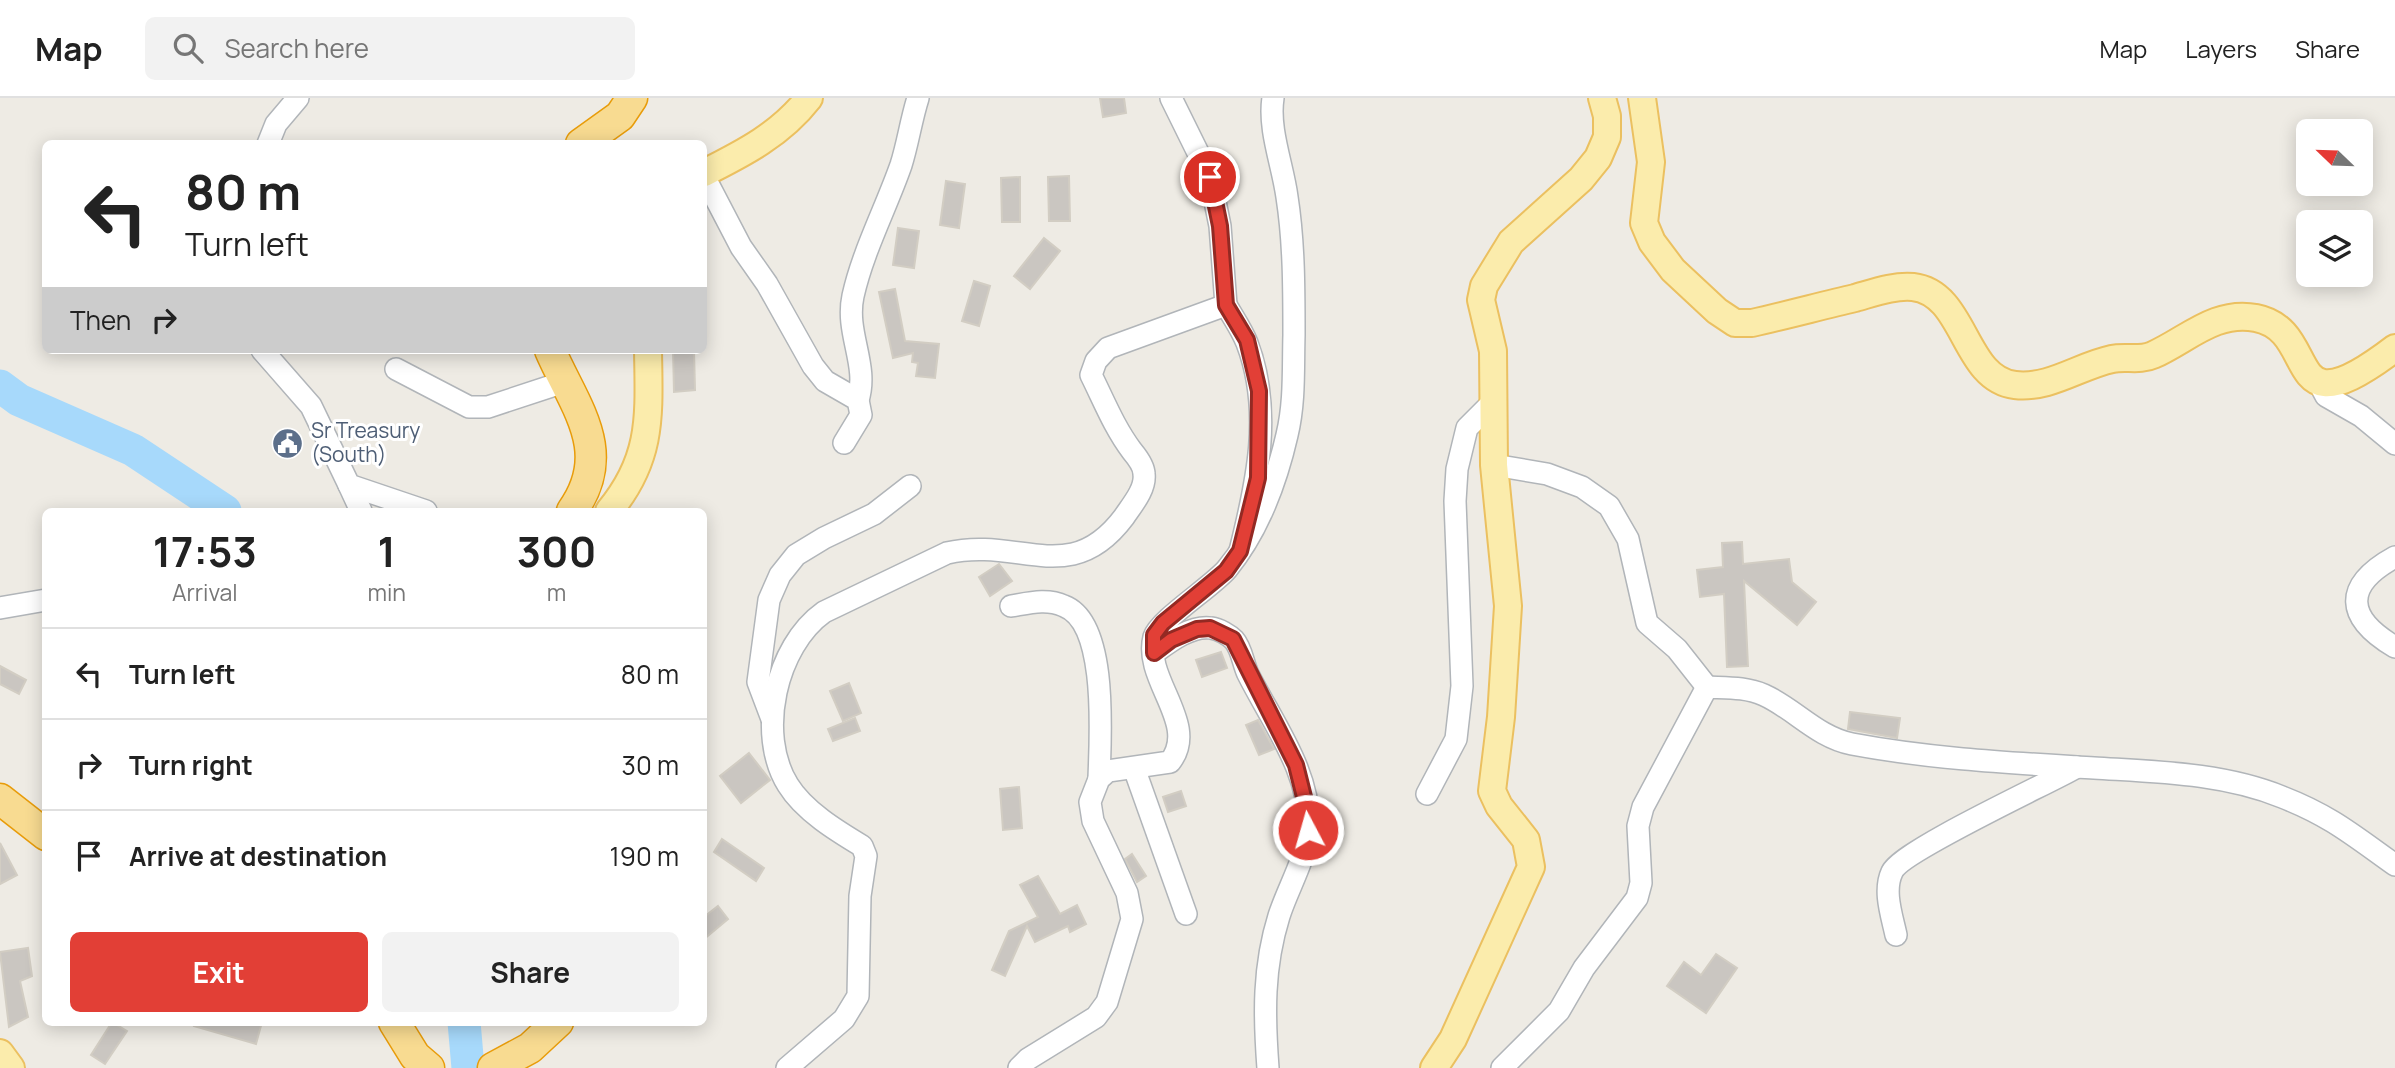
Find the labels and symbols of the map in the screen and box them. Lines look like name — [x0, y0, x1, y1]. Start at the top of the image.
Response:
north arrow — [2296, 119, 2373, 196]
pin — [1180, 147, 1240, 207]
place label: Sr Treasury (South) — [311, 416, 420, 468]
public building icon: Sr Treasury (South) — [271, 426, 305, 460]
position arrow — [1271, 793, 1345, 867]

